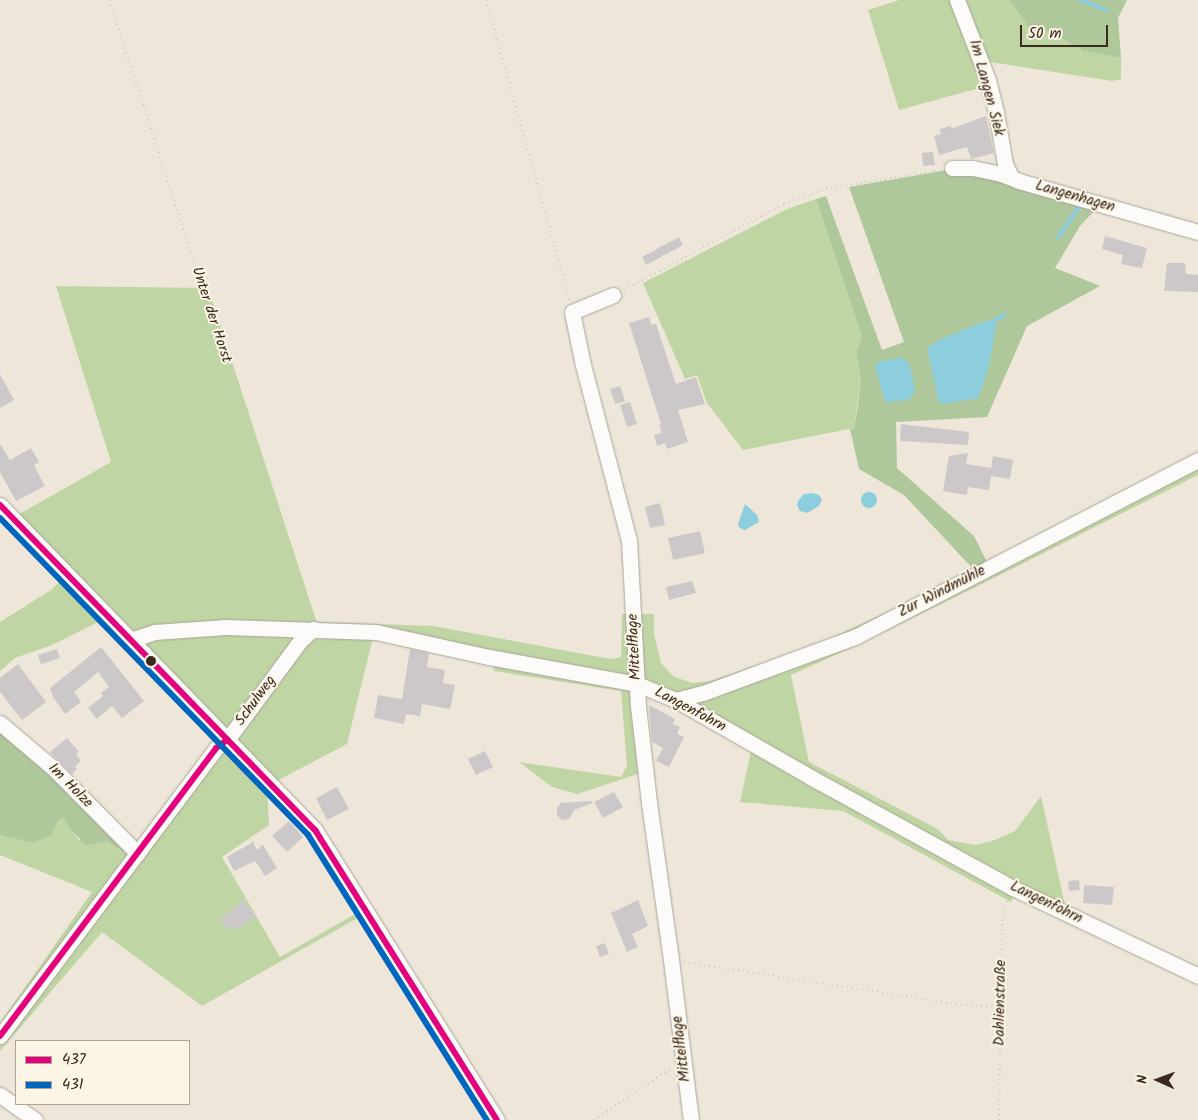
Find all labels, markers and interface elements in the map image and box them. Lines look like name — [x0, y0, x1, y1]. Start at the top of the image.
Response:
scale bar — [1023, 15, 1110, 47]
text: 50 m — [1028, 22, 1062, 46]
street label: Im Langen Siek — [964, 38, 1008, 138]
street label: Langenhagen — [1033, 177, 1117, 217]
street label: Unter der Horst — [187, 265, 235, 365]
street label: Zur Windmühle — [895, 562, 989, 622]
street label: Mittelflage — [624, 613, 646, 681]
unlabelled marker — [146, 656, 156, 666]
street label: Schulweg — [232, 672, 280, 730]
street label: Langenfohrn — [651, 684, 729, 736]
street label: Im Holze — [44, 760, 96, 812]
street label: Langenfohrn — [1007, 878, 1085, 928]
street label: Dahlienstraße — [991, 960, 1011, 1046]
street label: Mittelflage — [669, 1015, 695, 1083]
legend — [15, 1040, 190, 1105]
text: 437 — [62, 1048, 86, 1072]
north arrow — [1133, 1055, 1183, 1105]
text: 431 — [62, 1073, 84, 1097]
text: N — [1132, 1075, 1154, 1084]

